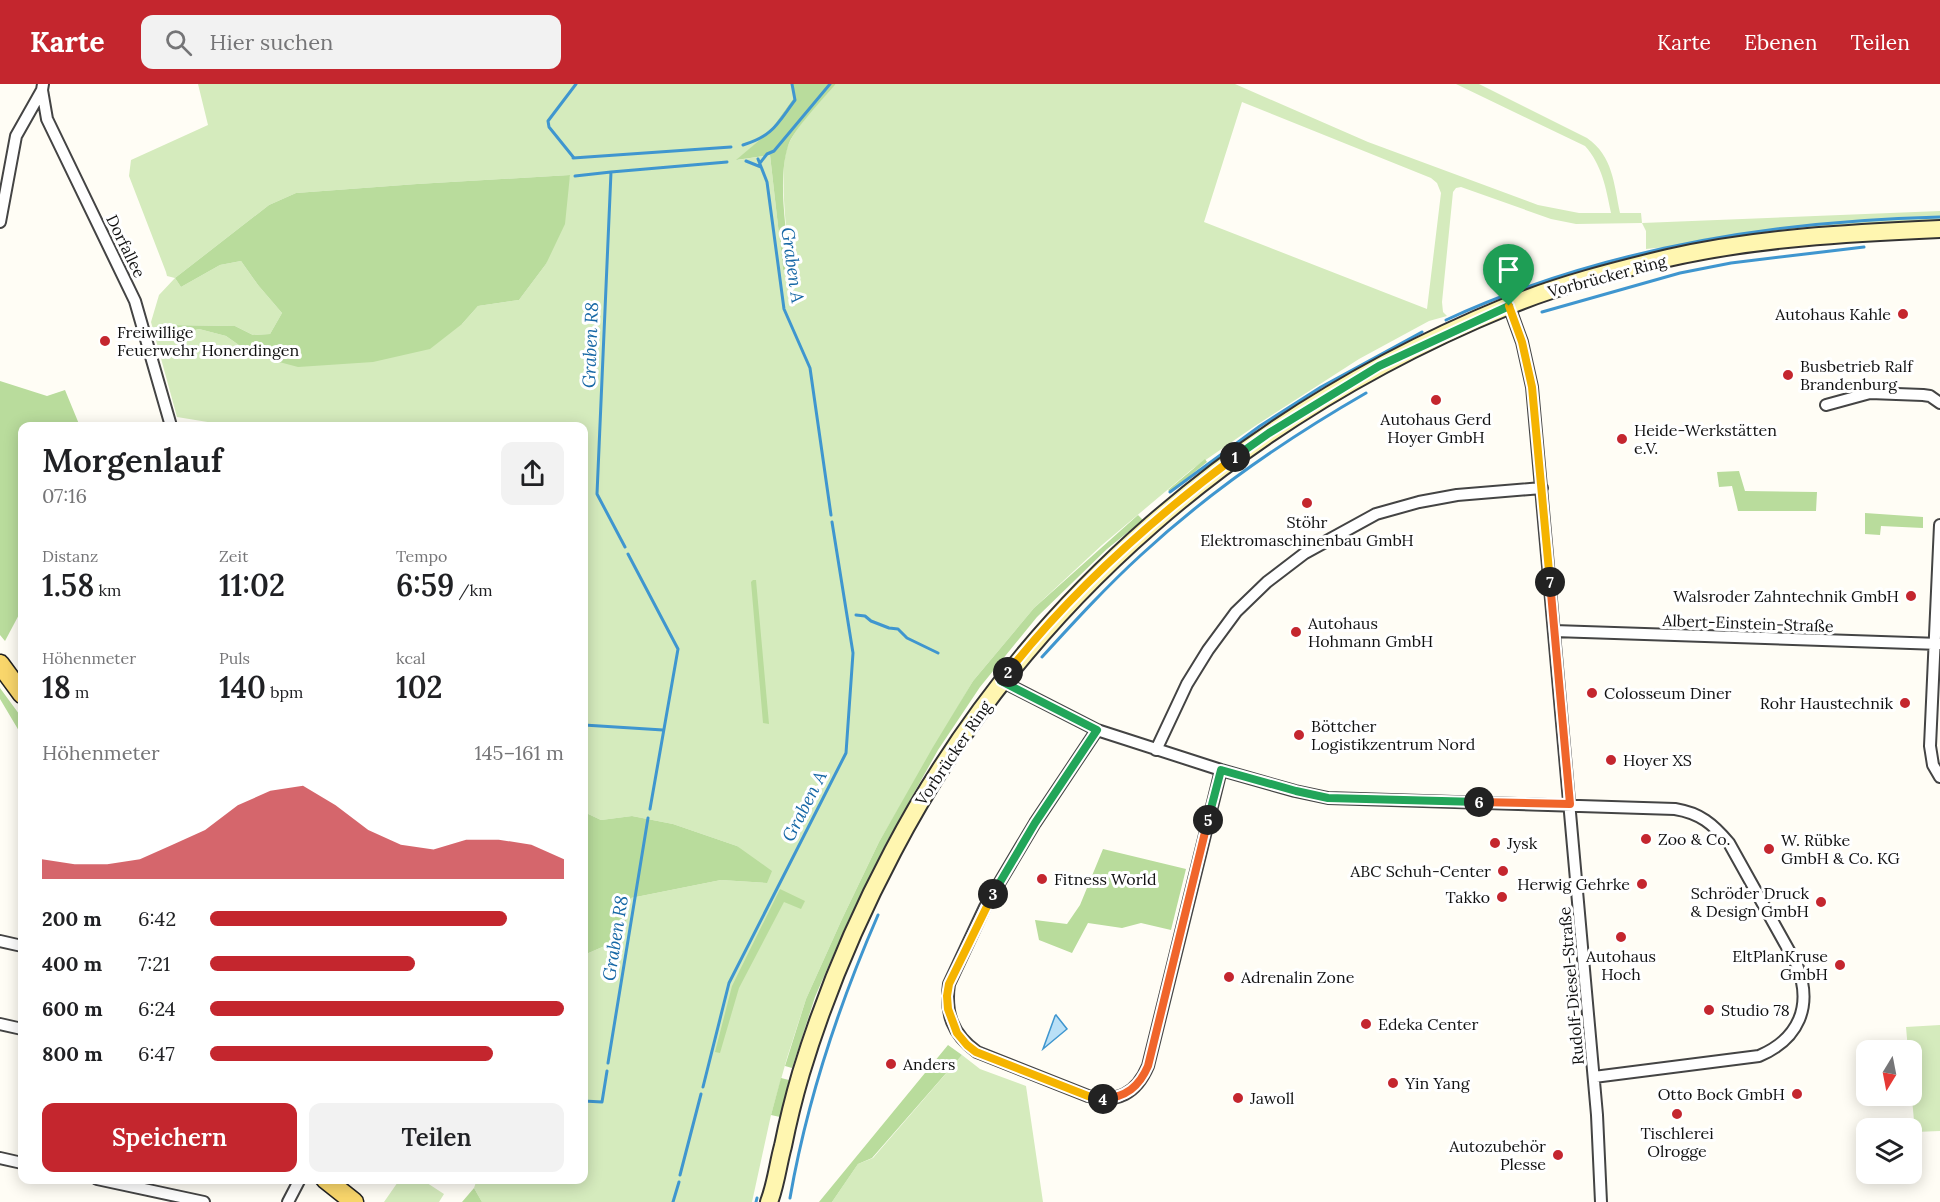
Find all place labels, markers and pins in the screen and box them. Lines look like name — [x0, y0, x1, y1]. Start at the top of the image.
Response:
pin — [1483, 244, 1534, 306]
place label: Autohaus Kahle — [1774, 304, 1891, 324]
marker: Autohaus Kahle — [1896, 307, 1910, 321]
place label: Freiwillige Feuerwehr Honerdingen — [117, 322, 299, 360]
marker: Freiwillige Feuerwehr Honerdingen — [98, 334, 112, 348]
place label: Busbetrieb Ralf Brandenburg — [1800, 356, 1914, 394]
marker: Busbetrieb Ralf Brandenburg — [1781, 368, 1795, 382]
marker: Autohaus Gerd Hoyer GmbH — [1429, 393, 1443, 407]
place label: Autohaus Gerd Hoyer GmbH — [1379, 409, 1492, 447]
place label: Heide-Werkstätten e.V. — [1634, 420, 1777, 458]
marker: Heide-Werkstätten e.V. — [1615, 432, 1629, 446]
pin: 1 — [1220, 442, 1250, 472]
marker: Stöhr Elektromaschinenbau GmbH — [1300, 496, 1314, 510]
place label: Stöhr Elektromaschinenbau GmbH — [1200, 512, 1414, 550]
pin: 7 — [1535, 567, 1565, 597]
place label: Walsroder Zahntechnik GmbH — [1673, 586, 1899, 606]
marker: Walsroder Zahntechnik GmbH — [1904, 589, 1918, 603]
place label: Autohaus Hohmann GmbH — [1307, 613, 1433, 651]
marker: Autohaus Hohmann GmbH — [1289, 625, 1303, 639]
pin: 2 — [993, 657, 1023, 687]
place label: Colosseum Diner — [1604, 683, 1732, 703]
marker: Colosseum Diner — [1585, 686, 1599, 700]
place label: Rohr Haustechnik — [1760, 693, 1893, 713]
marker: Rohr Haustechnik — [1898, 696, 1912, 710]
place label: Böttcher Logistikzentrum Nord — [1311, 716, 1476, 754]
marker: Böttcher Logistikzentrum Nord — [1292, 728, 1306, 742]
place label: Hoyer XS — [1623, 750, 1692, 770]
marker: Hoyer XS — [1604, 753, 1618, 767]
pin: 6 — [1464, 787, 1494, 817]
pin: 5 — [1193, 805, 1223, 835]
place label: Zoo & Co. — [1658, 829, 1731, 849]
place label: W. Rübke GmbH & Co. KG — [1781, 830, 1900, 868]
marker: Zoo & Co. — [1639, 832, 1653, 846]
place label: Jysk — [1506, 833, 1538, 853]
marker: Jysk — [1488, 836, 1502, 850]
marker: W. Rübke GmbH & Co. KG — [1762, 842, 1776, 856]
place label: ABC Schuh-Center — [1349, 861, 1491, 881]
marker: ABC Schuh-Center — [1496, 864, 1510, 878]
place label: Fitness World — [1054, 869, 1157, 889]
marker: Fitness World — [1035, 872, 1049, 886]
place label: Herwig Gehrke — [1517, 874, 1630, 894]
marker: Herwig Gehrke — [1635, 877, 1649, 891]
pin: 3 — [978, 879, 1008, 909]
place label: Schröder Druck & Design GmbH — [1691, 883, 1809, 921]
place label: Takko — [1445, 887, 1490, 907]
marker: Takko — [1495, 890, 1509, 904]
marker: Schröder Druck & Design GmbH — [1814, 895, 1828, 909]
marker: Autohaus Hoch — [1614, 930, 1628, 944]
place label: Autohaus Hoch — [1585, 946, 1656, 984]
place label: EltPlanKruse GmbH — [1732, 946, 1828, 984]
marker: EltPlanKruse GmbH — [1833, 958, 1847, 972]
place label: Adrenalin Zone — [1240, 967, 1355, 987]
marker: Adrenalin Zone — [1222, 970, 1236, 984]
place label: Studio 78 — [1721, 1000, 1790, 1020]
marker: Studio 78 — [1702, 1003, 1716, 1017]
place label: Edeka Center — [1378, 1014, 1479, 1034]
marker: Edeka Center — [1359, 1017, 1373, 1031]
place label: Anders — [902, 1054, 955, 1074]
marker: Anders — [884, 1057, 898, 1071]
place label: Yin Yang — [1404, 1073, 1471, 1093]
marker: Yin Yang — [1386, 1076, 1400, 1090]
pin: 4 — [1088, 1084, 1118, 1114]
place label: Otto Bock GmbH — [1658, 1084, 1785, 1104]
marker: Otto Bock GmbH — [1790, 1087, 1804, 1101]
place label: Jawoll — [1249, 1088, 1294, 1108]
marker: Jawoll — [1231, 1091, 1245, 1105]
marker: Tischlerei Olrogge — [1670, 1107, 1684, 1121]
place label: Tischlerei Olrogge — [1640, 1123, 1714, 1161]
place label: Autozubehör Plesse — [1448, 1136, 1546, 1174]
marker: Autozubehör Plesse — [1551, 1148, 1565, 1162]

